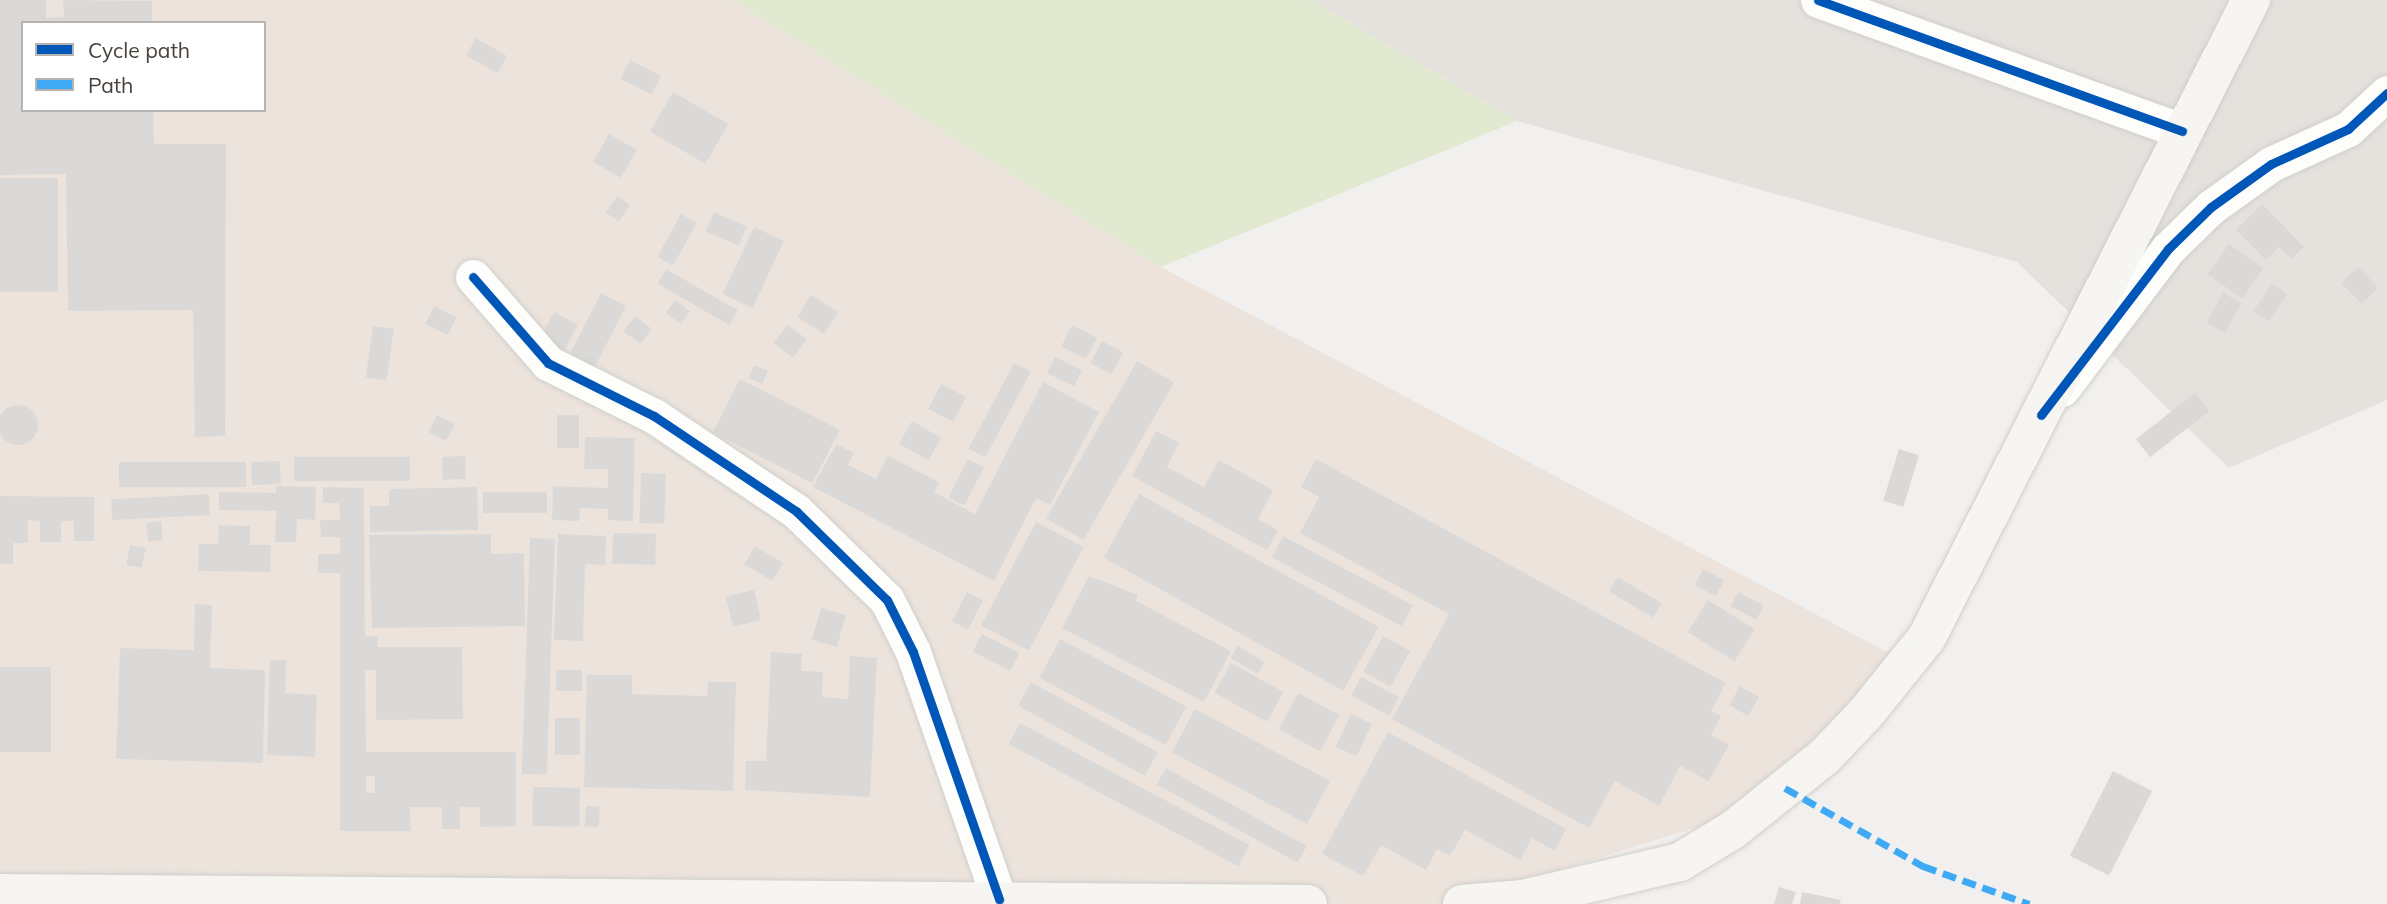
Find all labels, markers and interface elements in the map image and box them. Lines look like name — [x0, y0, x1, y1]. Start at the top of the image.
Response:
legend — [21, 21, 266, 112]
text: Cycle path — [88, 37, 190, 63]
text: Path — [88, 72, 133, 98]

